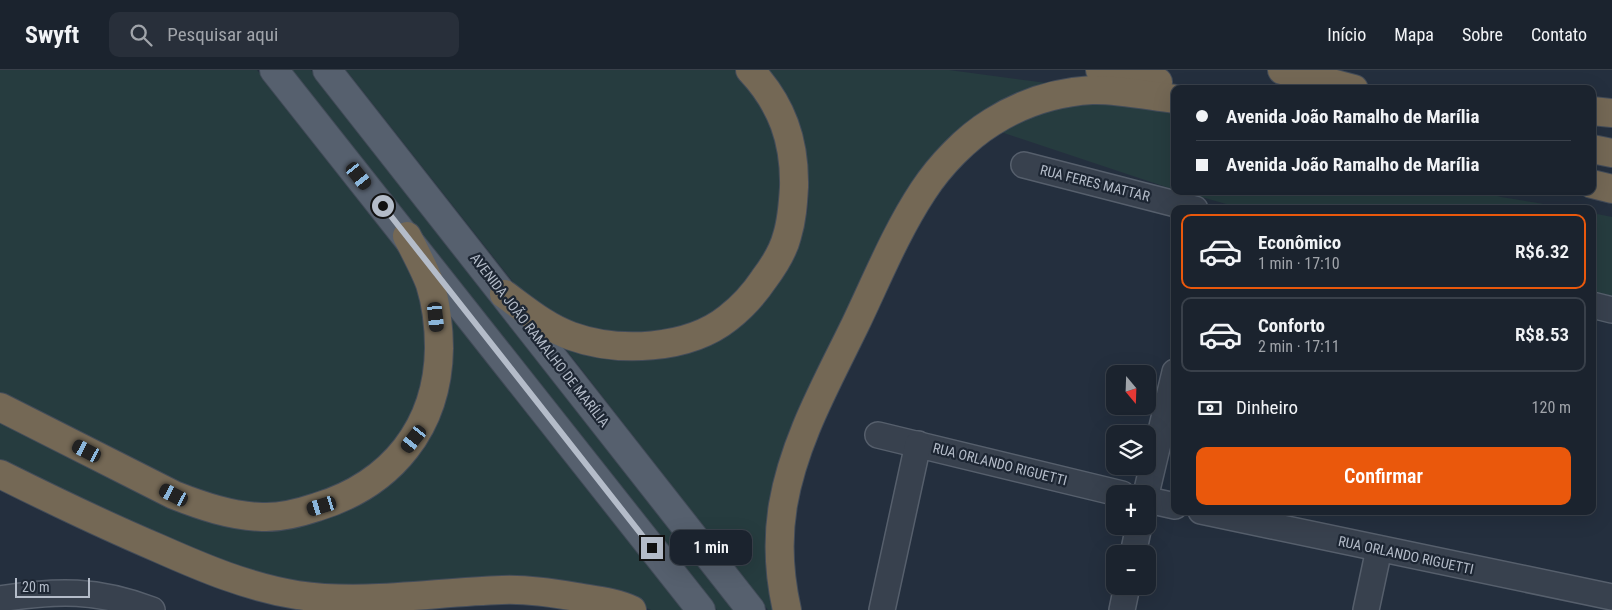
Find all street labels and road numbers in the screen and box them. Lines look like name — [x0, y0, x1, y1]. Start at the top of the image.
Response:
street label: RUA FERES MATTAR — [1038, 162, 1152, 205]
street label: AVENIDA JOÃO RAMALHO DE MARÍLIA — [467, 249, 614, 430]
street label: RUA ORLANDO RIGUETTI — [931, 440, 1069, 488]
street label: RUA ORLANDO RIGUETTI — [1337, 533, 1475, 577]

